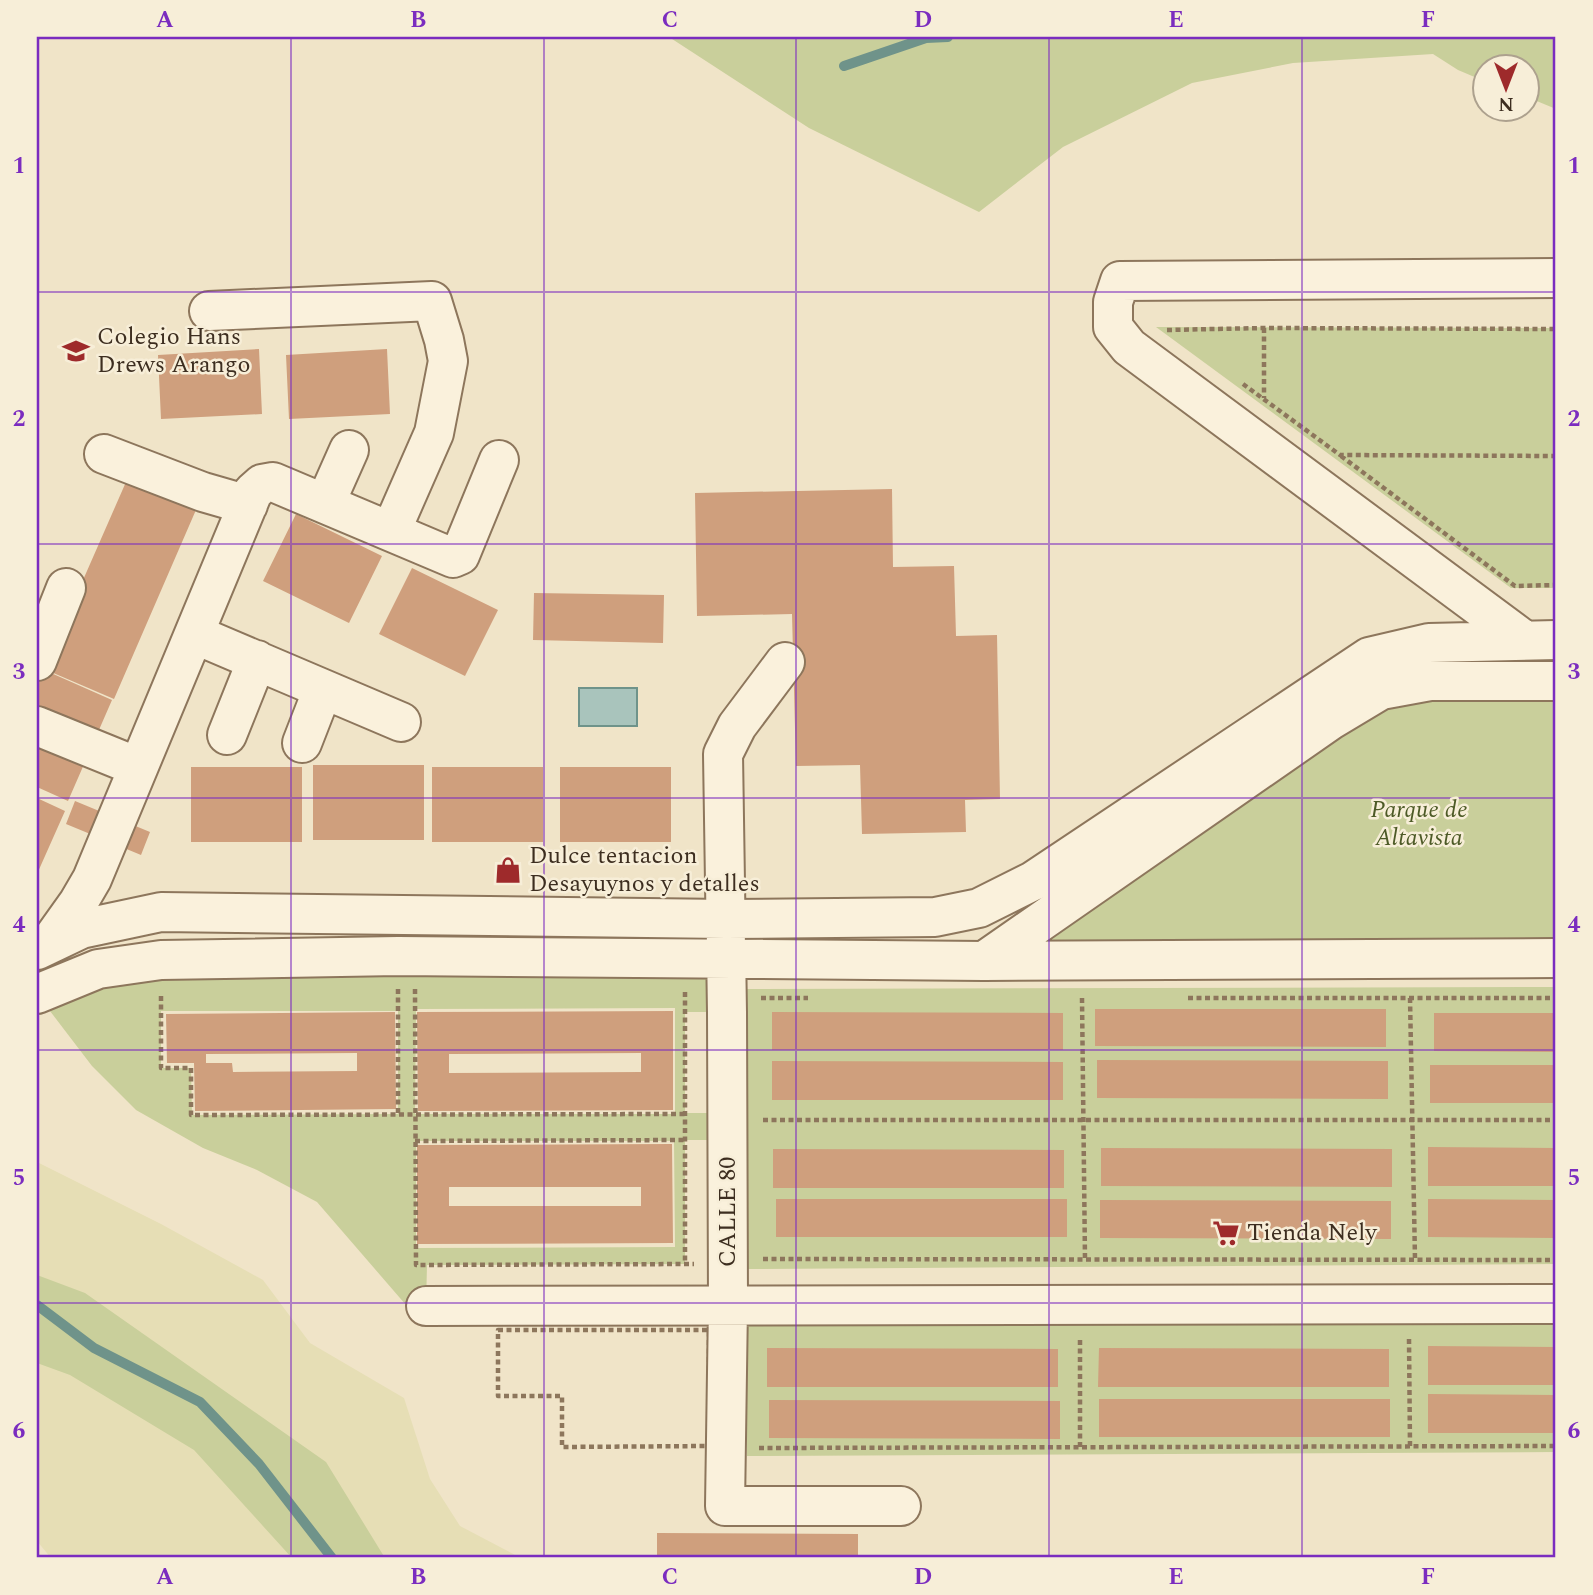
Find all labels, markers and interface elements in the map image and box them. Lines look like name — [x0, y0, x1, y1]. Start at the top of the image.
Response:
text: A — [156, 3, 174, 38]
text: B — [410, 3, 426, 38]
text: C — [662, 3, 678, 38]
text: D — [914, 3, 932, 38]
text: E — [1168, 3, 1184, 38]
text: F — [1421, 3, 1435, 38]
north arrow — [1470, 52, 1540, 122]
text: N — [1498, 89, 1514, 118]
text: 1 — [13, 149, 25, 184]
text: 1 — [1568, 149, 1580, 184]
place label: Colegio Hans Drews Arango — [97, 319, 250, 383]
school or university icon: Colegio Hans Drews Arango — [61, 336, 91, 366]
text: 2 — [13, 402, 26, 437]
text: 2 — [1568, 402, 1581, 437]
text: 3 — [13, 655, 26, 690]
text: 3 — [1568, 655, 1581, 690]
park label: Parque de Altavista — [1370, 792, 1468, 856]
place label: Dulce tentacion Desayuynos y detalles — [529, 838, 760, 902]
shop icon: Dulce tentacion Desayuynos y detalles — [493, 855, 523, 885]
text: 4 — [13, 908, 26, 943]
text: 4 — [1568, 908, 1581, 943]
street label: CALLE 80 — [710, 1157, 746, 1267]
text: 5 — [13, 1161, 25, 1196]
text: 5 — [1568, 1161, 1580, 1196]
place label: Tienda Nely — [1247, 1215, 1378, 1251]
supermarket icon: Tienda Nely — [1211, 1218, 1241, 1248]
text: 6 — [13, 1414, 26, 1449]
text: 6 — [1568, 1414, 1581, 1449]
text: A — [156, 1560, 174, 1595]
text: B — [410, 1560, 426, 1595]
text: C — [662, 1560, 678, 1595]
text: D — [914, 1560, 932, 1595]
text: E — [1168, 1560, 1184, 1595]
text: F — [1421, 1560, 1435, 1595]

